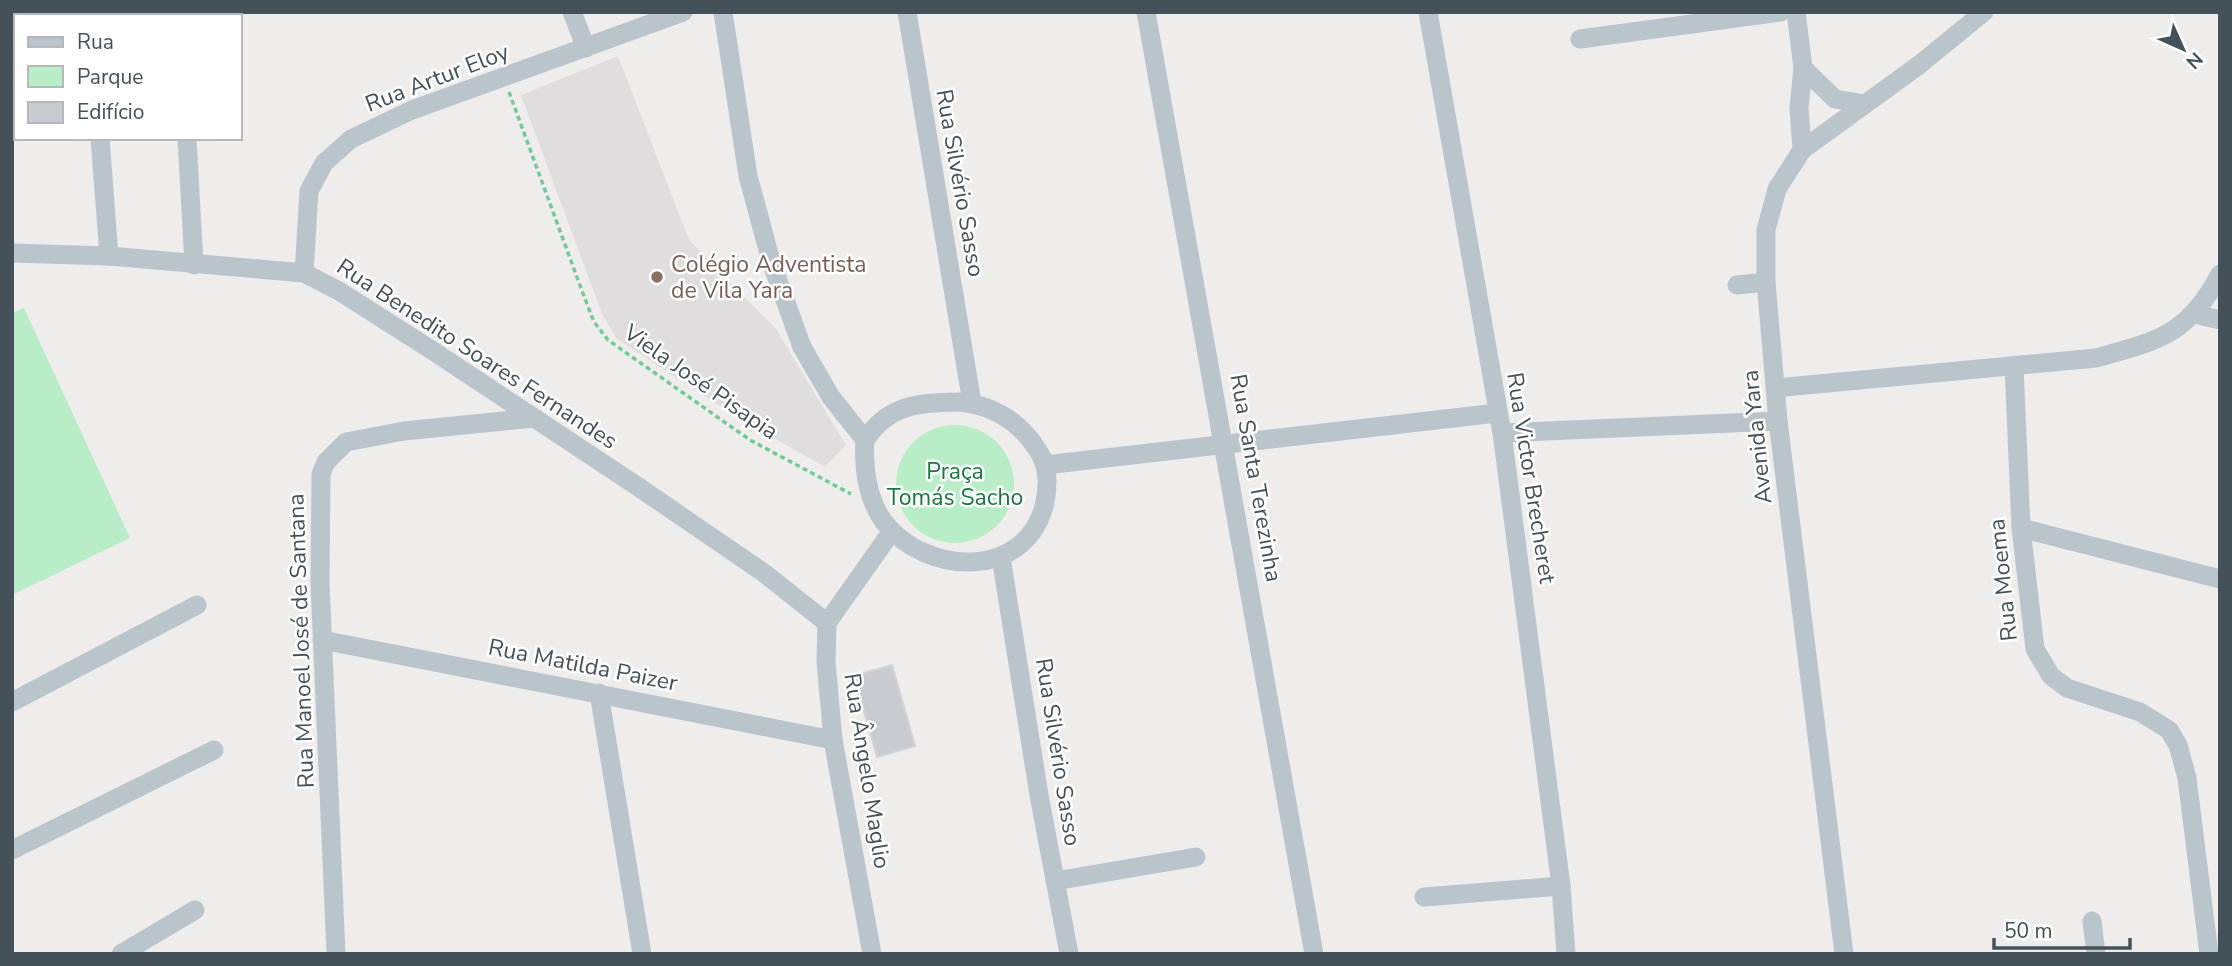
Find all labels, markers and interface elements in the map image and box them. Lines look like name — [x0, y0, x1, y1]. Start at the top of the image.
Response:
legend — [14, 14, 242, 140]
north arrow — [2148, 14, 2218, 84]
text: Rua — [77, 28, 114, 56]
street label: Rua Artur Eloy — [361, 36, 514, 120]
text: N — [2180, 46, 2209, 75]
text: Parque — [77, 63, 144, 91]
street label: Rua Silvério Sasso — [928, 87, 992, 279]
text: Edifício — [77, 98, 144, 126]
place label: Colégio Adventista de Vila Yara — [671, 249, 867, 306]
street label: Rua Benedito Soares Fernandes — [331, 251, 623, 457]
marker: Colégio Adventista de Vila Yara — [649, 269, 665, 285]
street label: Viela José Pisapia — [617, 317, 784, 447]
street label: Avenida Yara — [1735, 369, 1779, 505]
street label: Rua Victor Brecheret — [1499, 370, 1563, 587]
street label: Rua Santa Terezinha — [1222, 371, 1290, 585]
park label: Praça Tomás Sacho — [887, 456, 1023, 513]
street label: Rua Manoel José de Santana — [280, 493, 322, 789]
street label: Rua Moema — [1981, 517, 2025, 643]
street label: Rua Matilda Paizer — [486, 631, 681, 699]
street label: Rua Silvério Sasso — [1028, 656, 1088, 848]
street label: Rua Ângelo Maglio — [836, 671, 898, 871]
scale bar — [1994, 906, 2130, 950]
text: 50 m — [2004, 917, 2053, 945]

